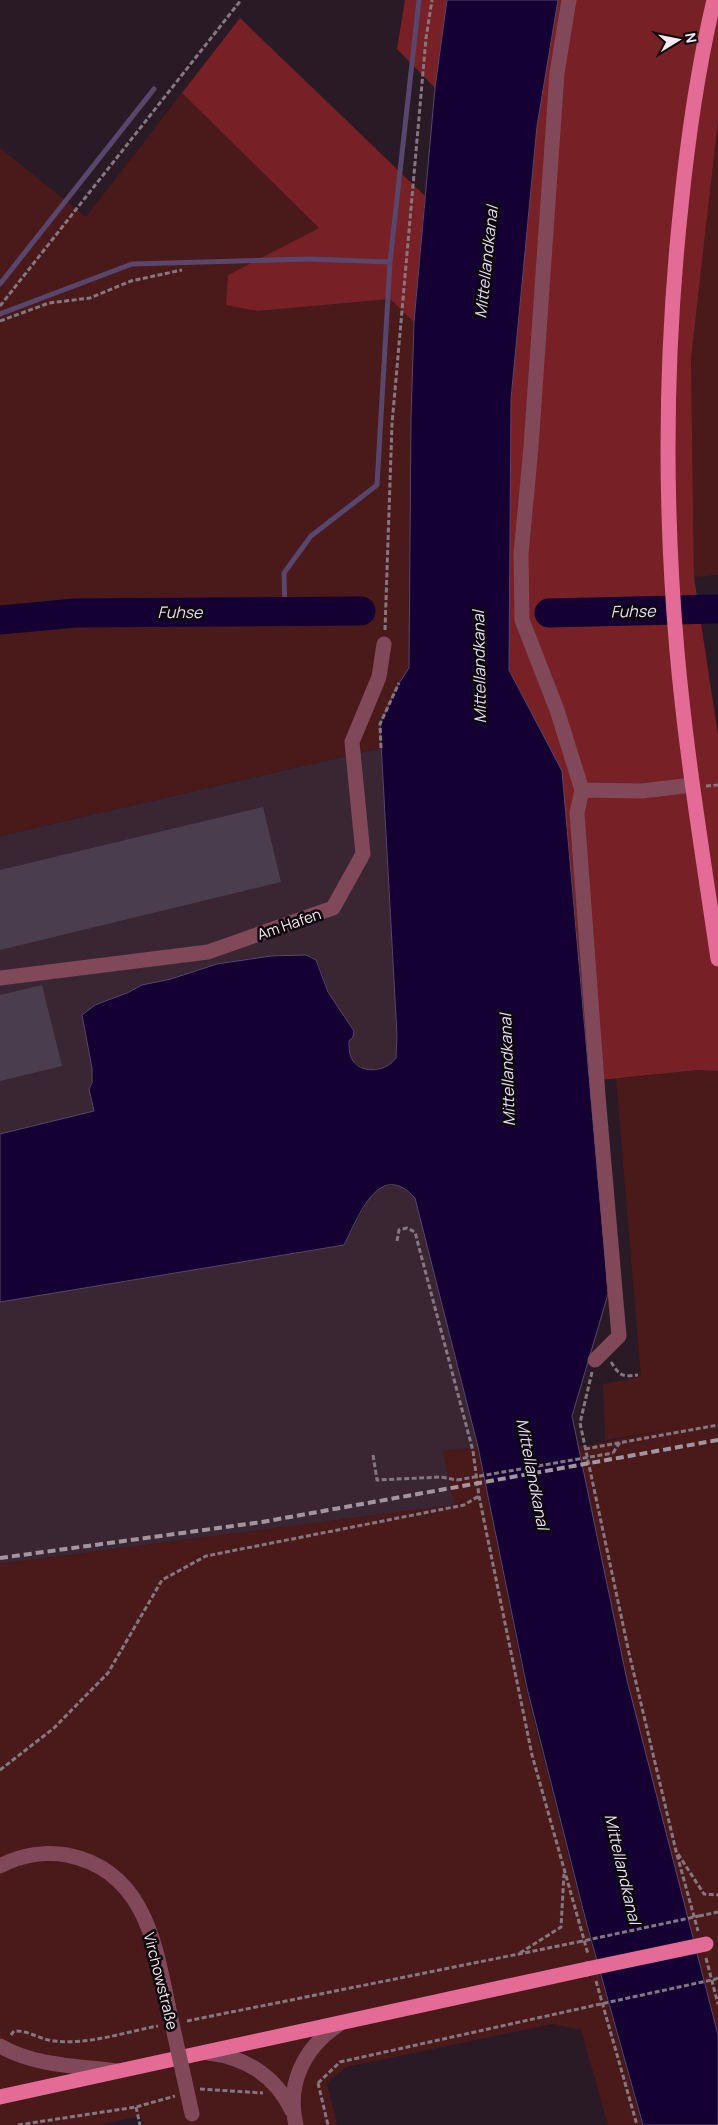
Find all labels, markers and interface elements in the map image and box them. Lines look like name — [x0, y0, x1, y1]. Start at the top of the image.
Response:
north arrow — [653, 15, 703, 65]
text: N — [681, 31, 702, 44]
water label: Mittellandkanal — [469, 203, 503, 319]
water label: Fuhse — [610, 600, 657, 622]
water label: Fuhse — [158, 601, 204, 623]
water label: Mittellandkanal — [467, 608, 491, 724]
street label: Am Hafen — [254, 903, 324, 945]
water label: Mittellandkanal — [494, 1011, 520, 1127]
water label: Mittellandkanal — [511, 1417, 555, 1534]
water label: Mittellandkanal — [600, 1812, 647, 1929]
street label: Virchowstraße — [139, 1930, 183, 2032]

